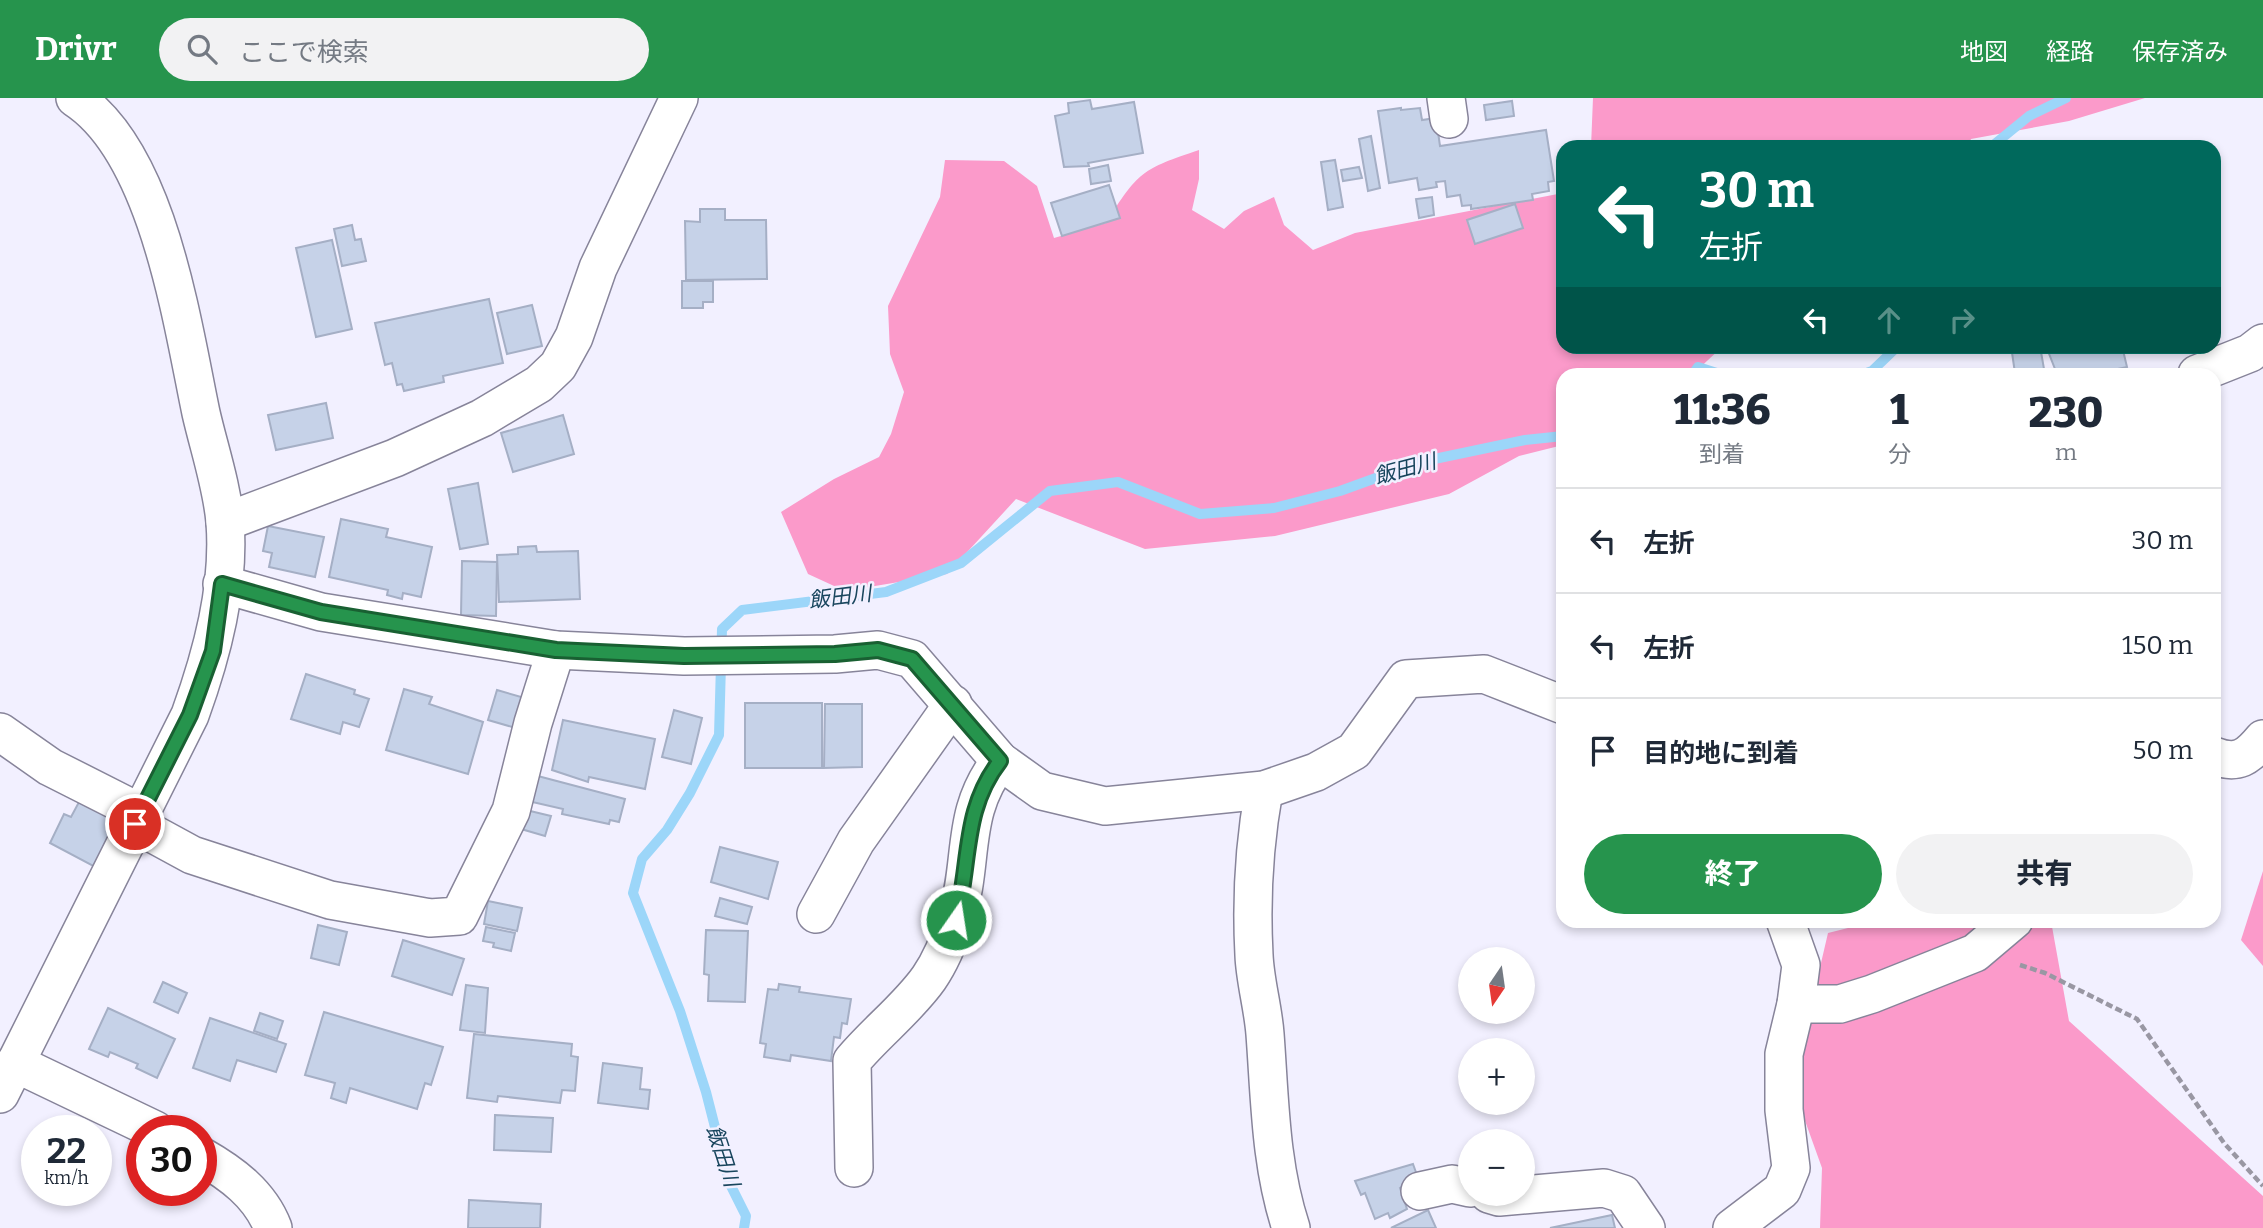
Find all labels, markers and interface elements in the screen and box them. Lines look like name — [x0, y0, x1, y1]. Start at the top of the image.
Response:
search box — [159, 18, 649, 81]
text: Drivr — [35, 29, 117, 69]
icon: search — [183, 30, 221, 68]
text: ここで検索 — [239, 37, 369, 68]
text: 地図 — [1960, 38, 2008, 66]
text: 経路 — [2046, 38, 2094, 66]
text: 保存済み — [2132, 38, 2228, 66]
text: 30 m — [1699, 161, 1814, 220]
icon: left — [1584, 168, 1675, 259]
text: 左折 — [1699, 228, 1763, 266]
icon: left — [1797, 301, 1835, 339]
icon: ahead — [1870, 301, 1908, 339]
icon: right — [1943, 301, 1981, 339]
text: 11:36 — [1674, 385, 1770, 435]
text: 1 — [1890, 385, 1909, 435]
text: 230 — [2029, 388, 2103, 438]
text: m — [2055, 438, 2077, 466]
text: 到着 — [1699, 440, 1745, 468]
text: 分 — [1888, 440, 1911, 468]
water label: 飯田川 — [1371, 448, 1441, 490]
icon: left — [1584, 522, 1622, 560]
text: 30 m — [2132, 525, 2193, 556]
text: 左折 — [1643, 528, 1695, 559]
water label: 飯田川 — [807, 580, 875, 614]
icon: left — [1584, 627, 1622, 665]
text: 150 m — [2122, 630, 2193, 661]
text: 左折 — [1643, 633, 1695, 664]
icon: arrive — [1584, 732, 1622, 770]
text: 50 m — [2132, 735, 2193, 766]
text: 目的地に到着 — [1643, 738, 1799, 769]
pin — [105, 794, 165, 854]
icon: arrive — [116, 805, 154, 843]
button: 終了 — [1584, 834, 1882, 914]
button: 共有 — [1896, 834, 2193, 914]
position arrow — [919, 883, 993, 957]
north arrow — [1458, 947, 1535, 1024]
map controls — [1458, 947, 1535, 1206]
button: + — [1458, 1038, 1535, 1115]
speed limit sign: 30 — [126, 1115, 217, 1206]
water label: 飯田川 — [701, 1122, 746, 1192]
button: − — [1458, 1129, 1535, 1206]
text: 22 — [47, 1130, 86, 1172]
text: km/h — [44, 1167, 89, 1189]

